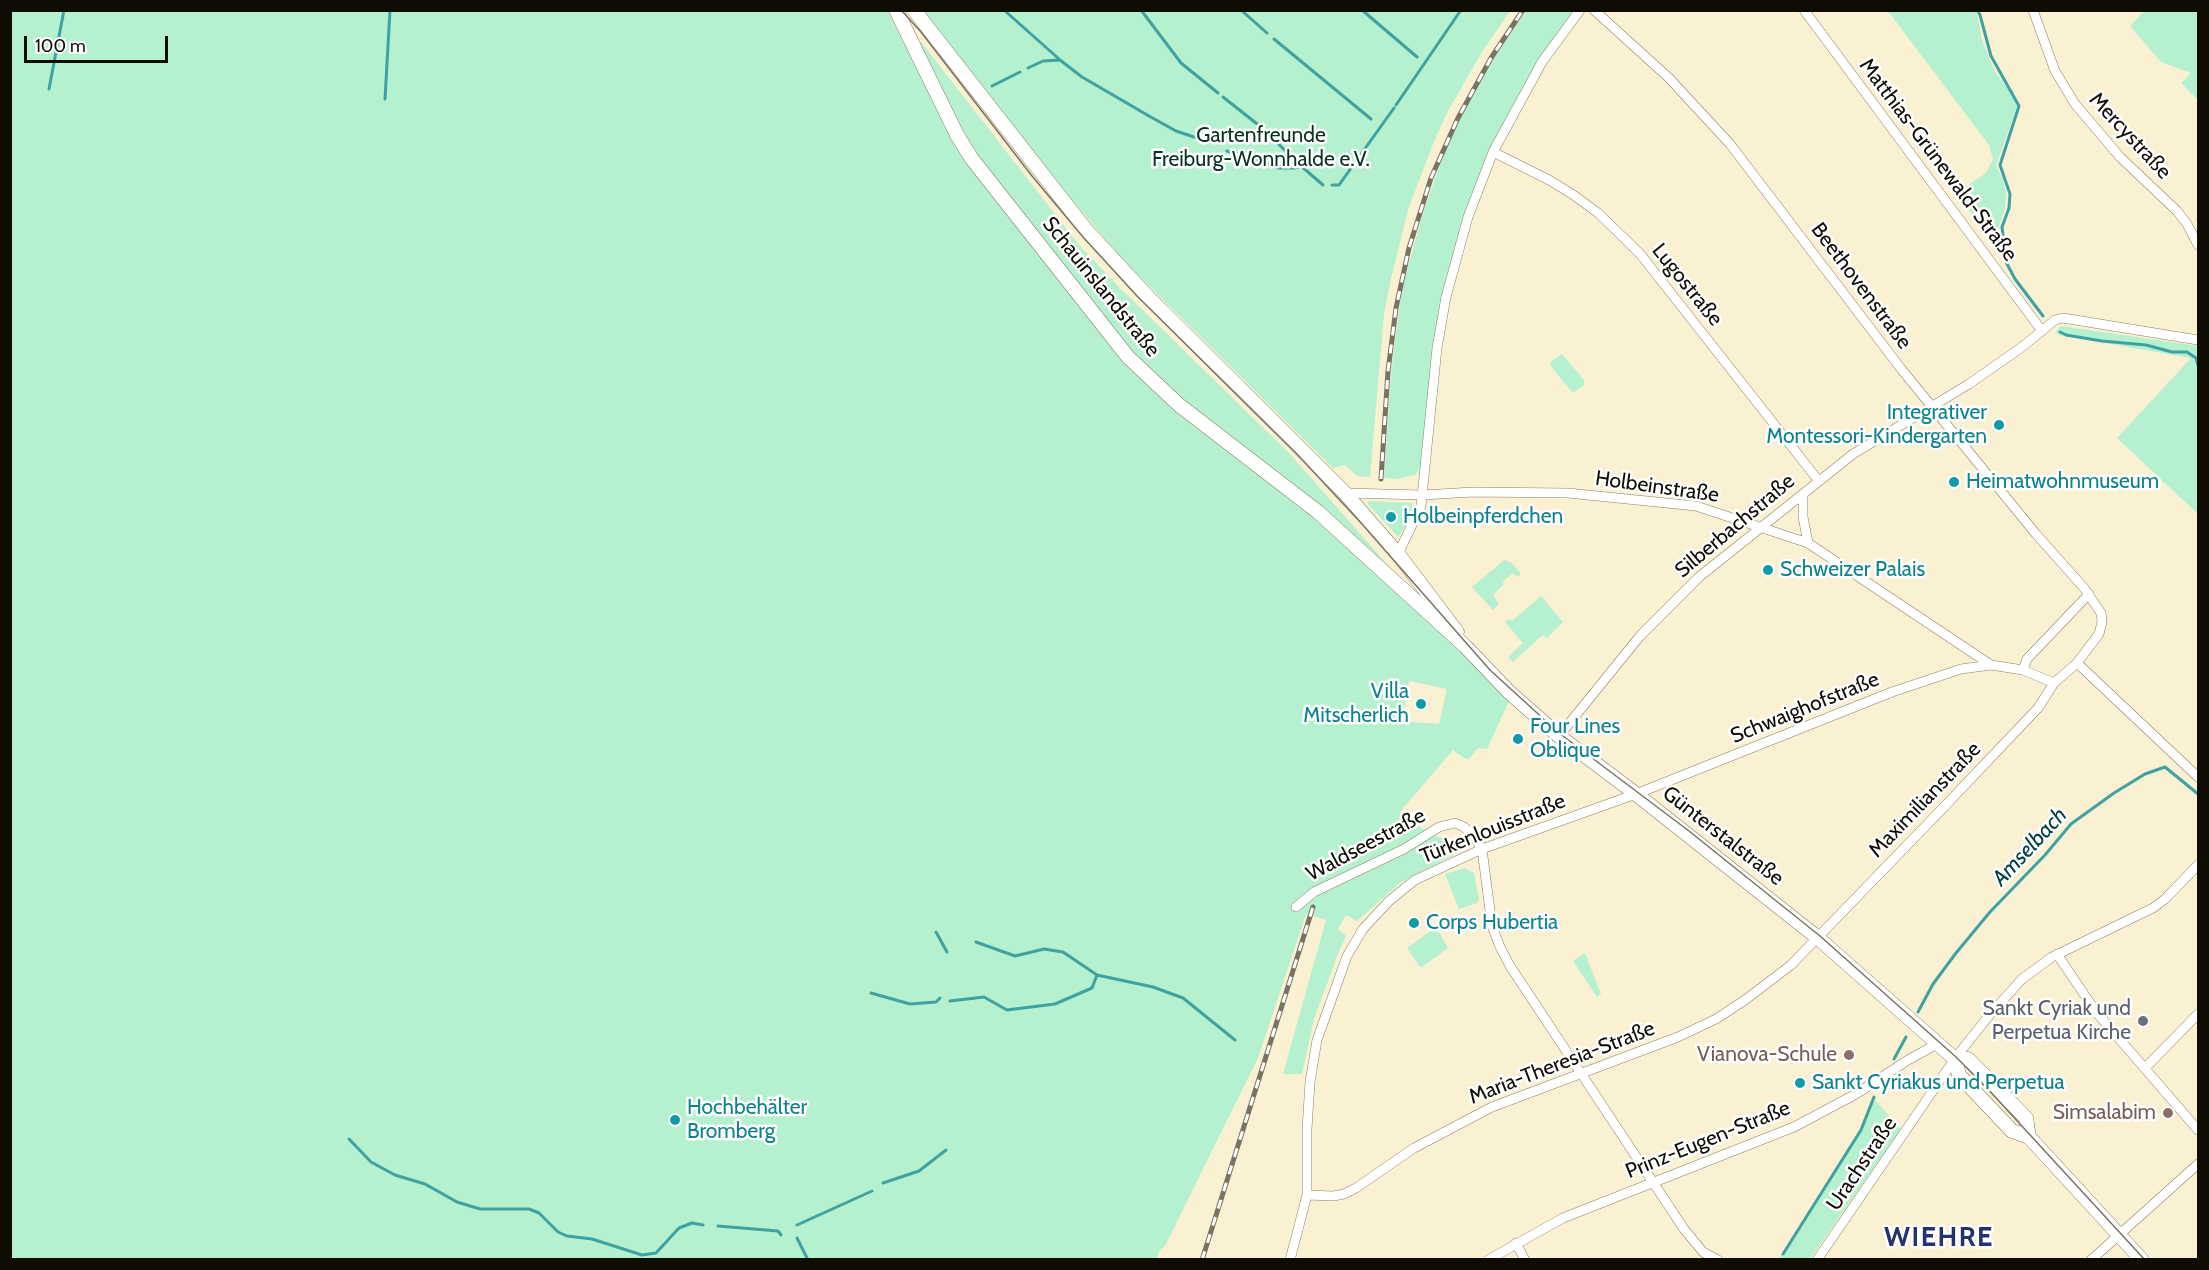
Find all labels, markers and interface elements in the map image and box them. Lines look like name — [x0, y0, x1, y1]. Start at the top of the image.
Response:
scale bar — [27, 24, 171, 62]
text: 100 m — [35, 35, 86, 57]
street label: Matthias-Grünewald-Straße — [1854, 54, 2022, 266]
street label: Mercystraße — [2084, 88, 2176, 184]
park label: Gartenfreunde Freiburg-Wonnhalde e.V. — [1152, 123, 1370, 173]
street label: Schauinslandstraße — [1037, 212, 1165, 362]
street label: Beethovenstraße — [1805, 218, 1917, 354]
street label: Lugostraße — [1646, 239, 1728, 331]
place label: Integrativer Montessori-Kindergarten — [1766, 400, 1987, 450]
marker: Integrativer Montessori-Kindergarten — [1992, 418, 2006, 432]
street label: Holbeinstraße — [1593, 466, 1721, 508]
street label: Silberbachstraße — [1670, 469, 1800, 583]
place label: Heimatwohnmuseum — [1966, 469, 2159, 495]
marker: Heimatwohnmuseum — [1947, 475, 1961, 489]
place label: Holbeinpferdchen — [1403, 504, 1563, 530]
marker: Holbeinpferdchen — [1384, 510, 1398, 524]
place label: Schweizer Palais — [1780, 557, 1925, 583]
marker: Schweizer Palais — [1761, 563, 1775, 577]
street label: Schwaighofstraße — [1727, 667, 1883, 749]
place label: Villa Mitscherlich — [1303, 679, 1409, 729]
marker: Villa Mitscherlich — [1414, 697, 1428, 711]
place label: Four Lines Oblique — [1530, 714, 1620, 764]
marker: Four Lines Oblique — [1511, 732, 1525, 746]
street label: Maximilianstraße — [1864, 737, 1986, 863]
street label: Günterstalstraße — [1657, 781, 1789, 891]
street label: Türkenlouisstraße — [1417, 788, 1569, 870]
water label: Amselbach — [1987, 802, 2073, 892]
street label: Waldseestraße — [1302, 803, 1430, 887]
place label: Corps Hubertia — [1426, 910, 1558, 936]
marker: Corps Hubertia — [1407, 916, 1421, 930]
place label: Sankt Cyriak und Perpetua Kirche — [1983, 996, 2131, 1046]
marker: Sankt Cyriak und Perpetua Kirche — [2136, 1014, 2150, 1028]
street label: Maria-Theresia-Straße — [1466, 1016, 1658, 1110]
place label: Vianova-Schule — [1697, 1042, 1837, 1068]
marker: Vianova-Schule — [1842, 1048, 1856, 1062]
place label: Sankt Cyriakus und Perpetua — [1812, 1070, 2065, 1096]
marker: Sankt Cyriakus und Perpetua — [1793, 1076, 1807, 1090]
place label: Hochbehälter Bromberg — [687, 1095, 807, 1145]
street label: Prinz-Eugen-Straße — [1622, 1095, 1794, 1185]
place label: Simsalabim — [2053, 1100, 2156, 1126]
marker: Simsalabim — [2161, 1106, 2175, 1120]
street label: Urachstraße — [1822, 1112, 1902, 1216]
marker: Hochbehälter Bromberg — [668, 1113, 682, 1127]
district label: WIEHRE — [1884, 1222, 1994, 1254]

